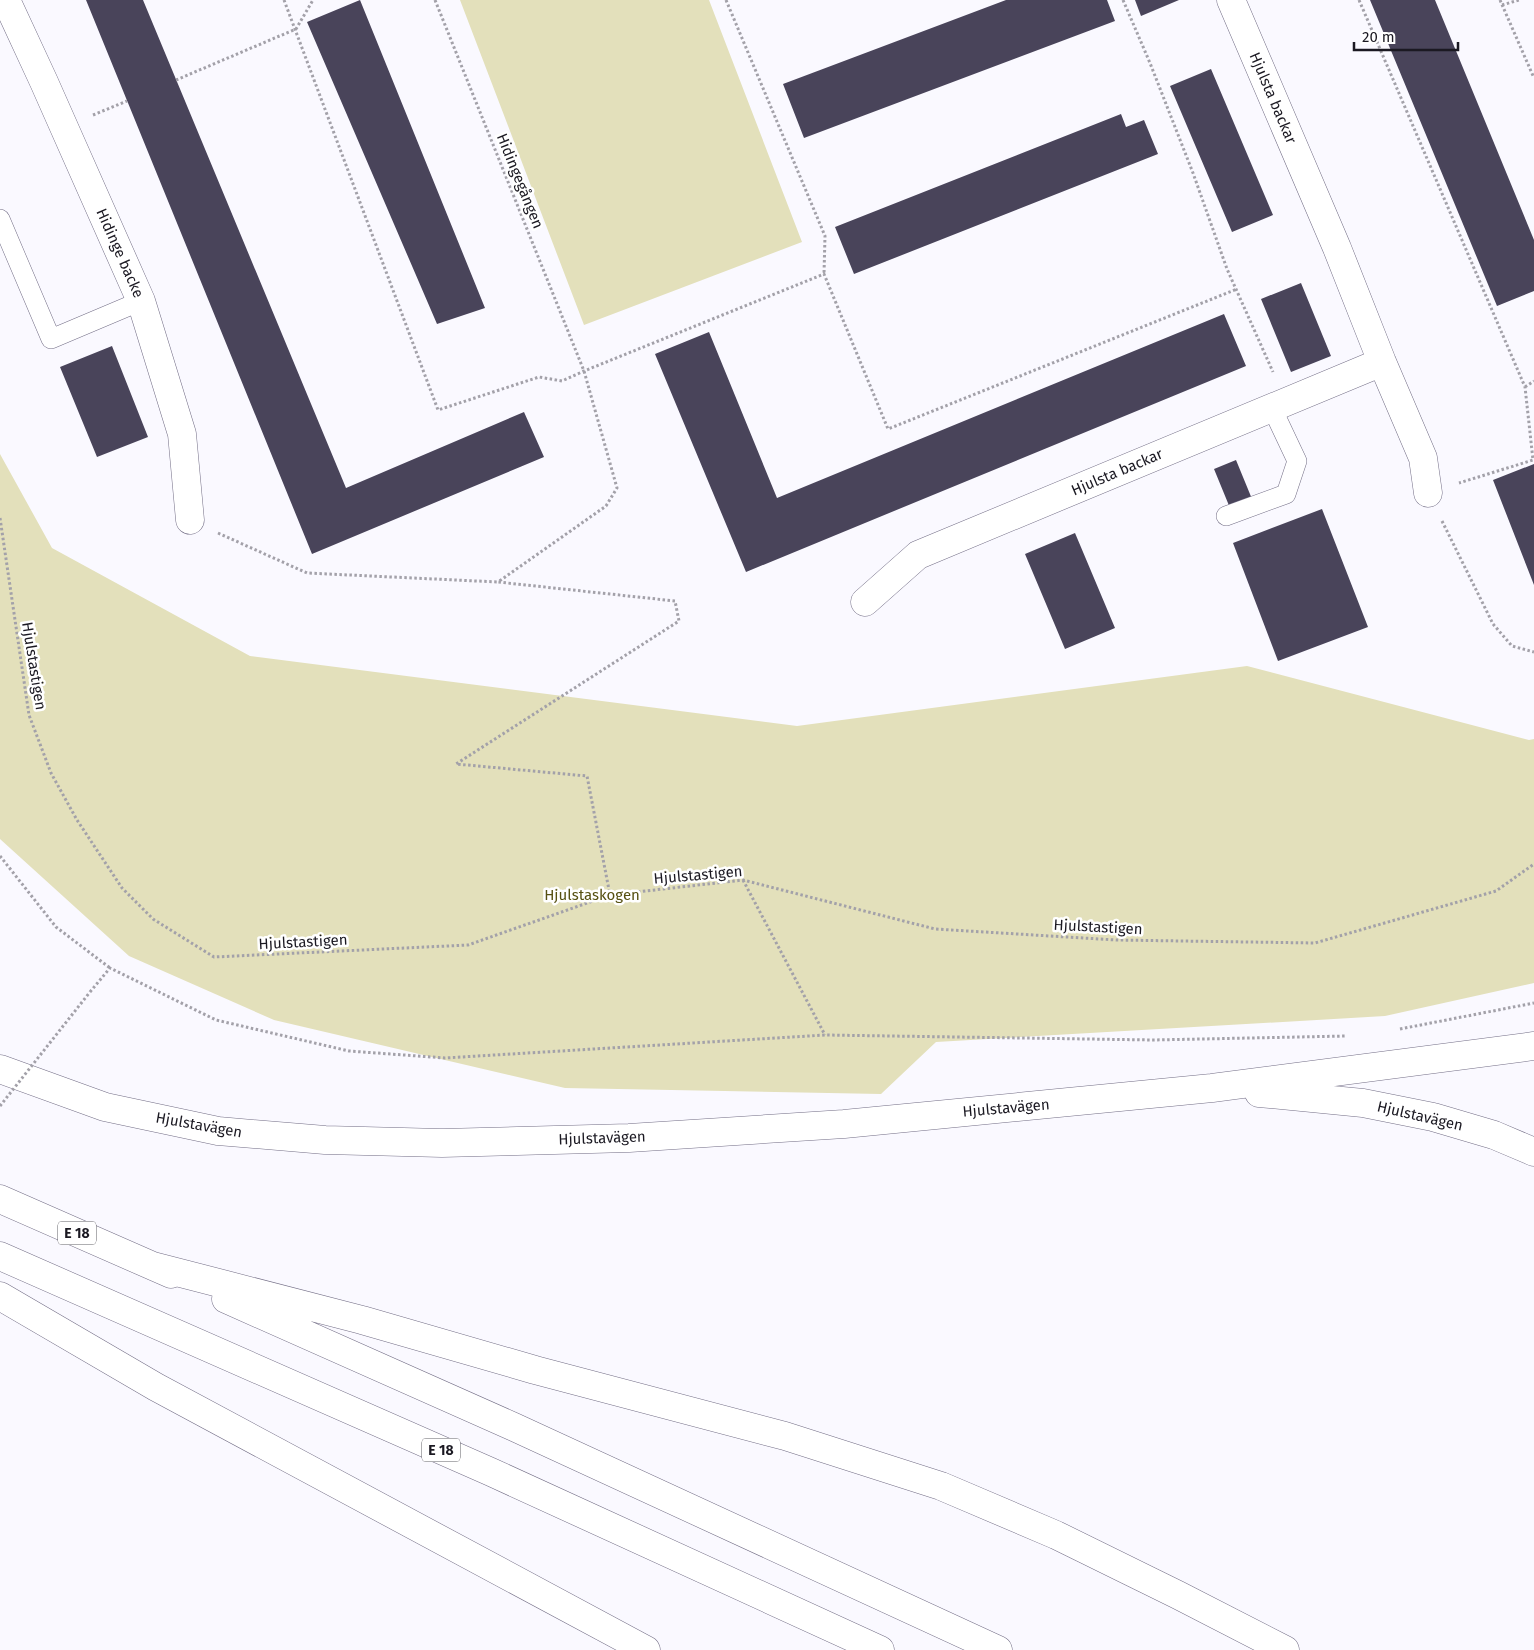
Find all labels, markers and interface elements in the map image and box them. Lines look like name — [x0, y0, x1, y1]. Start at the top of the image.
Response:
scale bar — [1354, 20, 1458, 52]
text: 20 m — [1362, 28, 1395, 46]
street label: Hjulsta backar — [1246, 50, 1300, 147]
street label: Hidingegången — [493, 131, 547, 231]
street label: Hidinge backe — [92, 206, 148, 300]
street label: Hjulsta backar — [1069, 445, 1166, 499]
street label: Hjulstastigen — [18, 621, 50, 711]
street label: Hjulstastigen — [653, 862, 743, 888]
park label: Hjulstaskogen — [544, 886, 640, 904]
street label: Hjulstastigen — [1053, 916, 1143, 938]
street label: Hjulstastigen — [258, 931, 348, 953]
street label: Hjulstavägen — [962, 1095, 1050, 1121]
street label: Hjulstavägen — [1375, 1097, 1465, 1135]
street label: Hjulstavägen — [154, 1109, 244, 1141]
street label: Hjulstavägen — [558, 1127, 646, 1149]
road number: E 18 — [58, 1222, 96, 1244]
road number: E 18 — [422, 1438, 460, 1462]

